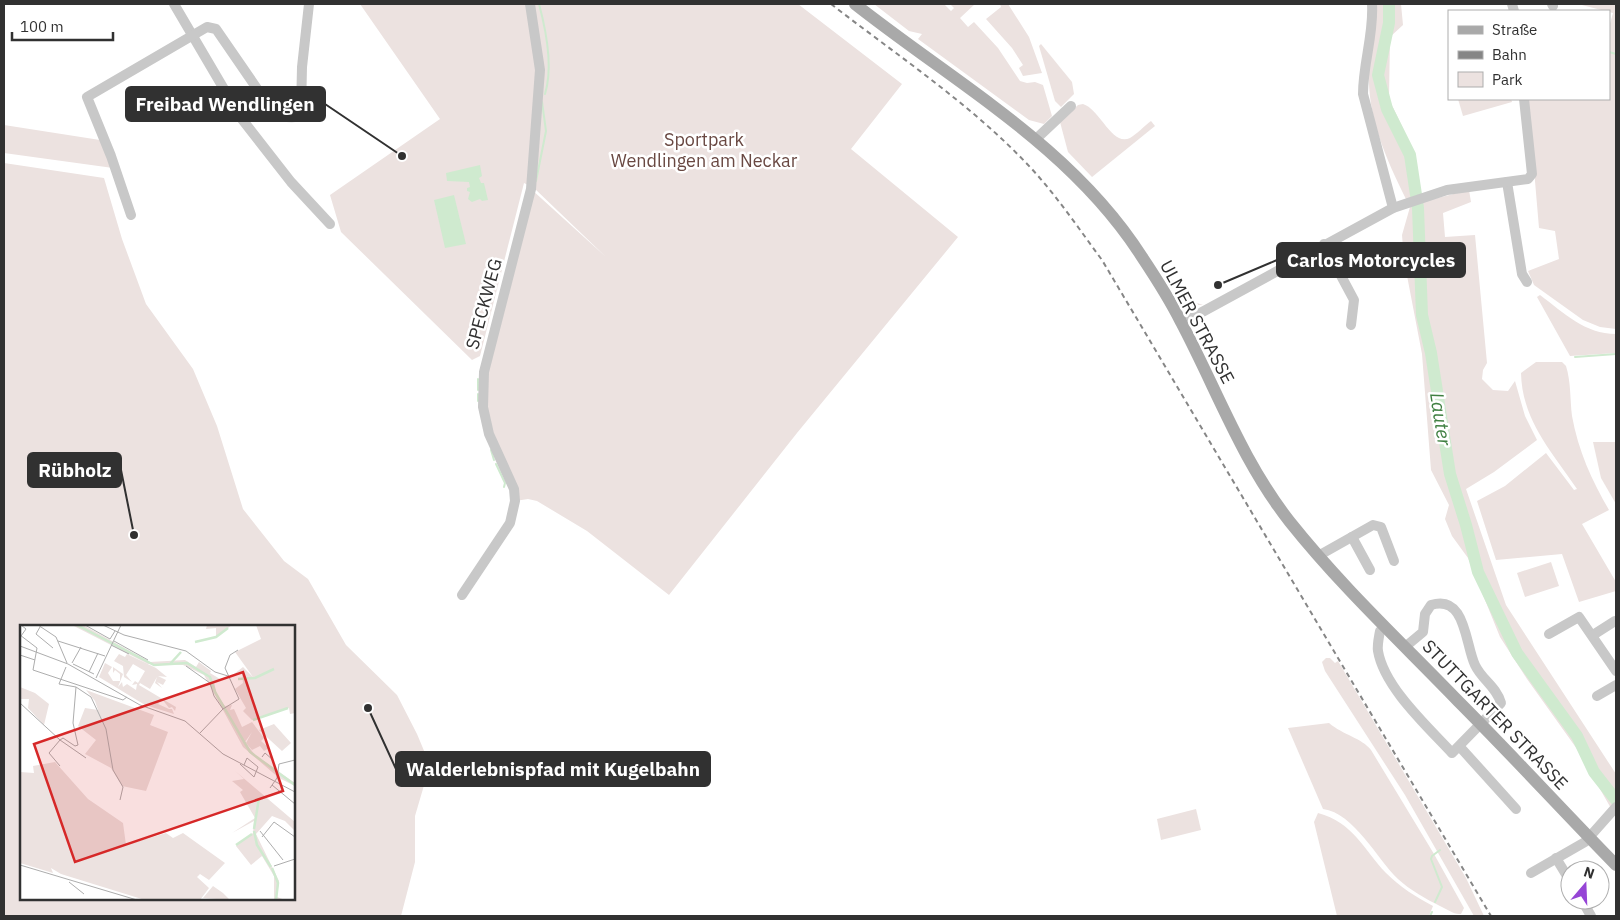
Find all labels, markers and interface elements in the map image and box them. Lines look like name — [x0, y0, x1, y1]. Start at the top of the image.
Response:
scale bar — [12, 10, 114, 42]
legend — [1448, 10, 1610, 100]
text: 100 m — [20, 17, 64, 36]
text: Straße — [1492, 20, 1537, 39]
text: Bahn — [1492, 45, 1527, 64]
text: Park — [1492, 70, 1522, 89]
callout: Freibad Wendlingen — [126, 87, 325, 121]
text: Freibad Wendlingen — [135, 92, 315, 116]
park label: Sportpark Wendlingen am Neckar — [611, 128, 798, 172]
callout: Carlos Motorcycles — [1277, 243, 1465, 277]
text: Carlos Motorcycles — [1287, 248, 1455, 272]
street label: SPECKWEG — [460, 256, 507, 352]
street label: ULMER STRASSE — [1155, 256, 1240, 388]
water label: Lauter — [1425, 391, 1457, 448]
callout: Rübholz — [28, 453, 121, 487]
text: Rübholz — [38, 458, 112, 482]
inset map — [20, 625, 295, 900]
street label: STUTTGARTER STRASSE — [1418, 635, 1573, 795]
callout: Walderlebnispfad mit Kugelbahn — [396, 752, 710, 786]
text: Walderlebnispfad mit Kugelbahn — [406, 757, 700, 781]
north arrow — [1560, 860, 1610, 910]
text: N — [1582, 863, 1597, 883]

